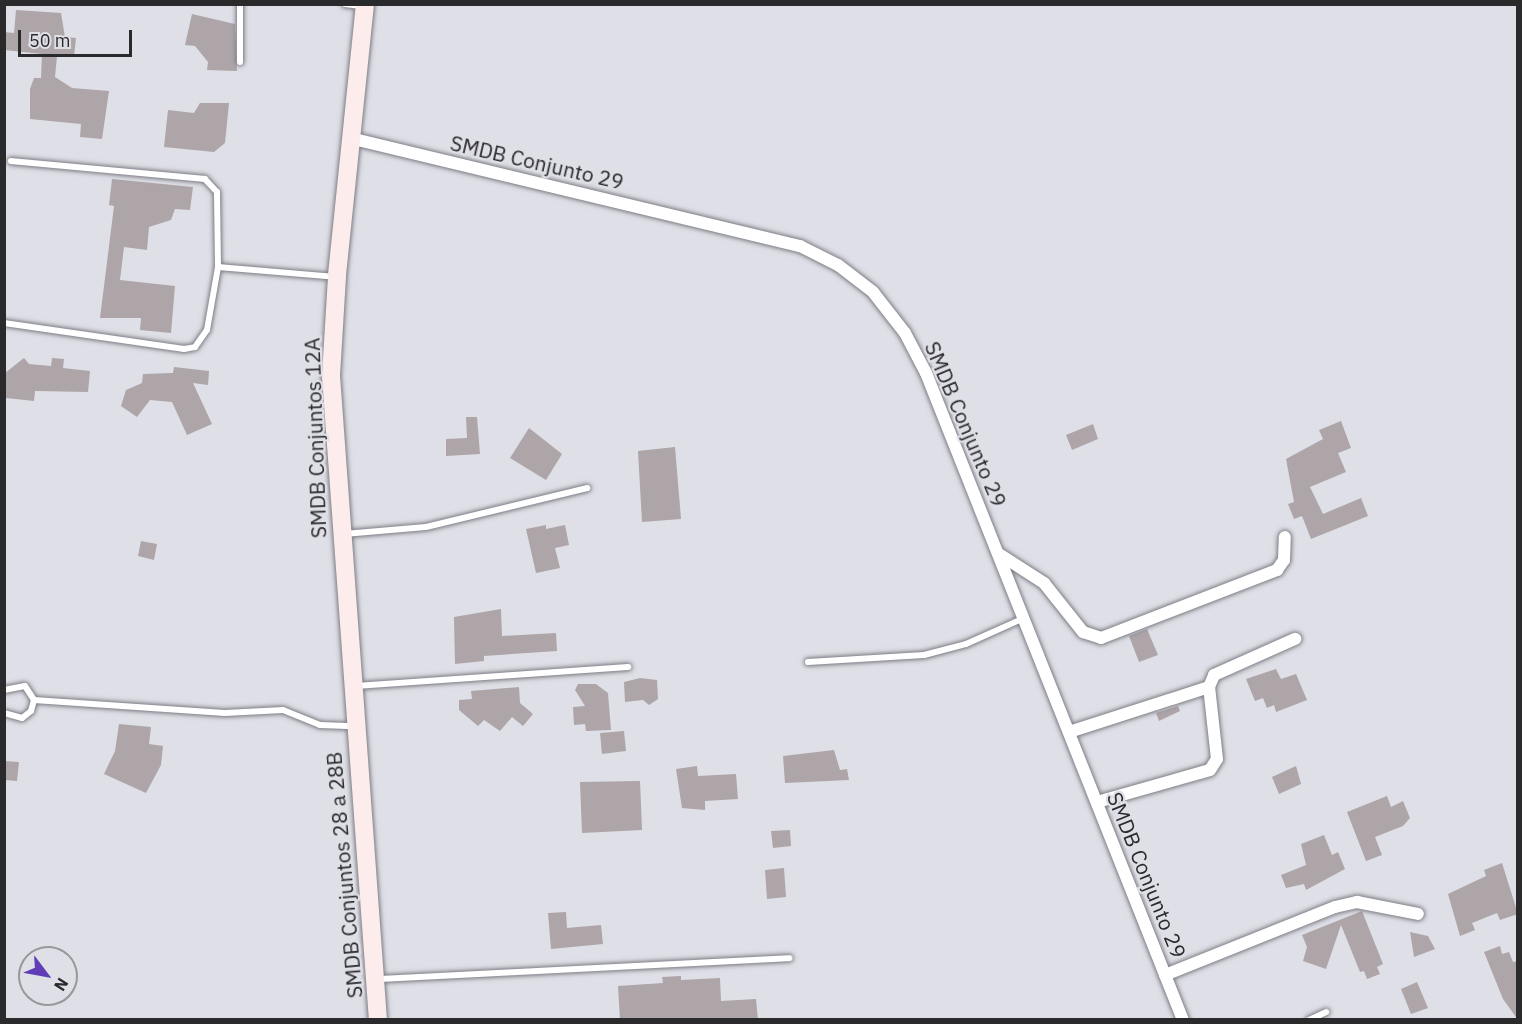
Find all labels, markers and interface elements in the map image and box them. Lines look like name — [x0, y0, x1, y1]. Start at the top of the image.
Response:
scale bar — [21, 18, 135, 56]
text: 50 m — [29, 29, 71, 52]
street label: SMDB Conjunto 29 — [448, 130, 626, 194]
street label: SMDB Conjuntos 12A — [299, 337, 331, 539]
street label: SMDB Conjunto 29 — [920, 338, 1012, 510]
street label: SMDB Conjuntos 28 a 28B — [321, 751, 367, 999]
street label: SMDB Conjunto 29 — [1102, 788, 1192, 962]
north arrow — [18, 946, 78, 1006]
text: N — [50, 974, 73, 995]

